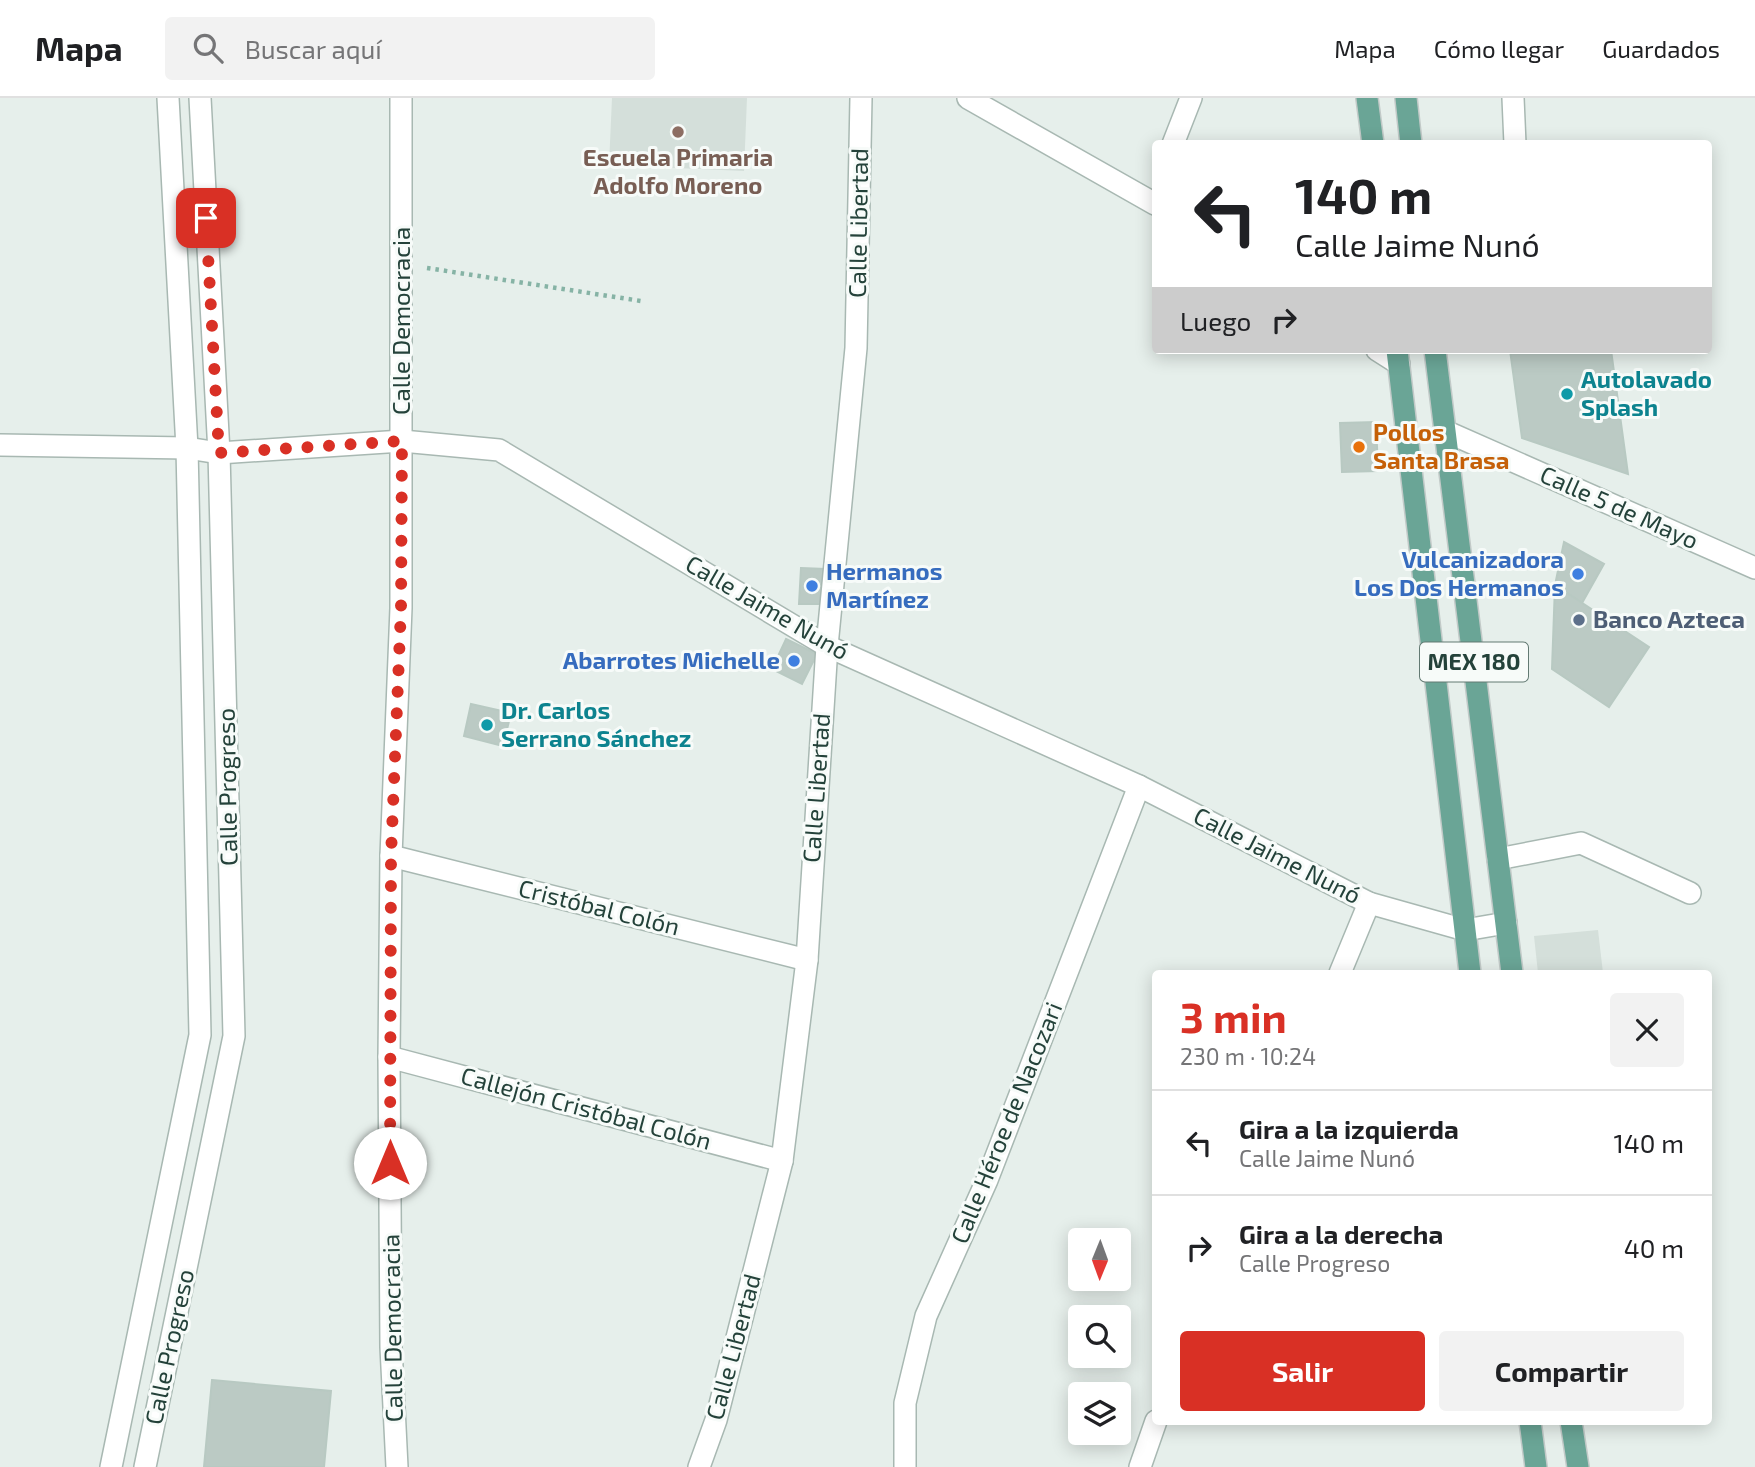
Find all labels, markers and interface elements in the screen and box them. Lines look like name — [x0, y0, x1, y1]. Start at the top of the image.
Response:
search box — [165, 17, 655, 80]
text: Mapa — [35, 28, 123, 68]
icon: search — [189, 29, 227, 67]
text: Buscar aquí — [245, 33, 382, 64]
text: Mapa — [1334, 34, 1396, 63]
text: Cómo llegar — [1434, 34, 1564, 63]
text: Guardados — [1602, 34, 1720, 63]
marker: Escuela Primaria Adolfo Moreno — [670, 124, 686, 140]
place label: Escuela Primaria Adolfo Moreno — [583, 142, 773, 199]
street label: Calle Libertad — [842, 148, 873, 298]
text: 140 m — [1295, 165, 1432, 224]
icon: left — [1180, 168, 1271, 259]
pin — [176, 188, 236, 248]
icon: arrive — [187, 199, 225, 237]
text: Calle Jaime Nunó — [1295, 225, 1540, 263]
street label: Calle Democracia — [386, 227, 415, 415]
icon: right — [1265, 301, 1303, 339]
text: Luego — [1180, 305, 1251, 336]
place label: Autolavado Splash — [1581, 364, 1712, 421]
marker: Autolavado Splash — [1559, 386, 1575, 402]
place label: Pollos Santa Brasa — [1373, 417, 1510, 474]
marker: Pollos Santa Brasa — [1351, 439, 1367, 455]
street label: Calle 5 de Mayo — [1536, 459, 1703, 554]
place label: Vulcanizadora Los Dos Hermanos — [1354, 544, 1564, 601]
street label: Calle Jaime Nunó — [681, 548, 855, 665]
place label: Hermanos Martínez — [826, 556, 943, 613]
marker: Vulcanizadora Los Dos Hermanos — [1570, 566, 1586, 582]
marker: Hermanos Martínez — [804, 578, 820, 594]
place label: Banco Azteca — [1593, 604, 1745, 633]
marker: Banco Azteca — [1571, 612, 1587, 628]
road number: MEX 180 — [1420, 642, 1528, 682]
place label: Abarrotes Michelle — [563, 645, 780, 674]
marker: Abarrotes Michelle — [786, 653, 802, 669]
place label: Dr. Carlos Serrano Sánchez — [501, 695, 691, 752]
street label: Calle Progreso — [211, 708, 242, 866]
street label: Calle Libertad — [796, 712, 835, 864]
marker: Dr. Carlos Serrano Sánchez — [479, 717, 495, 733]
street label: Calle Jaime Nunó — [1189, 800, 1366, 909]
street label: Cristóbal Colón — [516, 873, 683, 941]
text: 3 min — [1180, 991, 1287, 1041]
button: close — [1610, 993, 1684, 1067]
street label: Calle Héroe de Nacozari — [944, 998, 1067, 1247]
text: 230 m · 10:24 — [1180, 1042, 1316, 1070]
street label: Callejón Cristóbal Colón — [458, 1060, 715, 1155]
text: Gira a la izquierda — [1239, 1113, 1459, 1144]
icon: left — [1180, 1124, 1218, 1162]
position arrow — [353, 1126, 427, 1200]
text: 140 m — [1613, 1127, 1684, 1158]
text: Calle Jaime Nunó — [1239, 1144, 1415, 1172]
text: Gira a la derecha — [1239, 1218, 1443, 1249]
north arrow — [1068, 1228, 1130, 1292]
map controls — [1068, 1228, 1131, 1445]
icon: right — [1180, 1229, 1218, 1267]
text: 40 m — [1624, 1232, 1684, 1263]
street label: Calle Democracia — [375, 1234, 408, 1422]
text: Calle Progreso — [1239, 1249, 1390, 1277]
street label: Calle Progreso — [138, 1266, 199, 1427]
street label: Calle Libertad — [699, 1270, 766, 1423]
button: search — [1068, 1305, 1131, 1368]
button: Salir — [1180, 1331, 1425, 1411]
button: Compartir — [1439, 1331, 1684, 1411]
button: layers — [1068, 1382, 1131, 1445]

